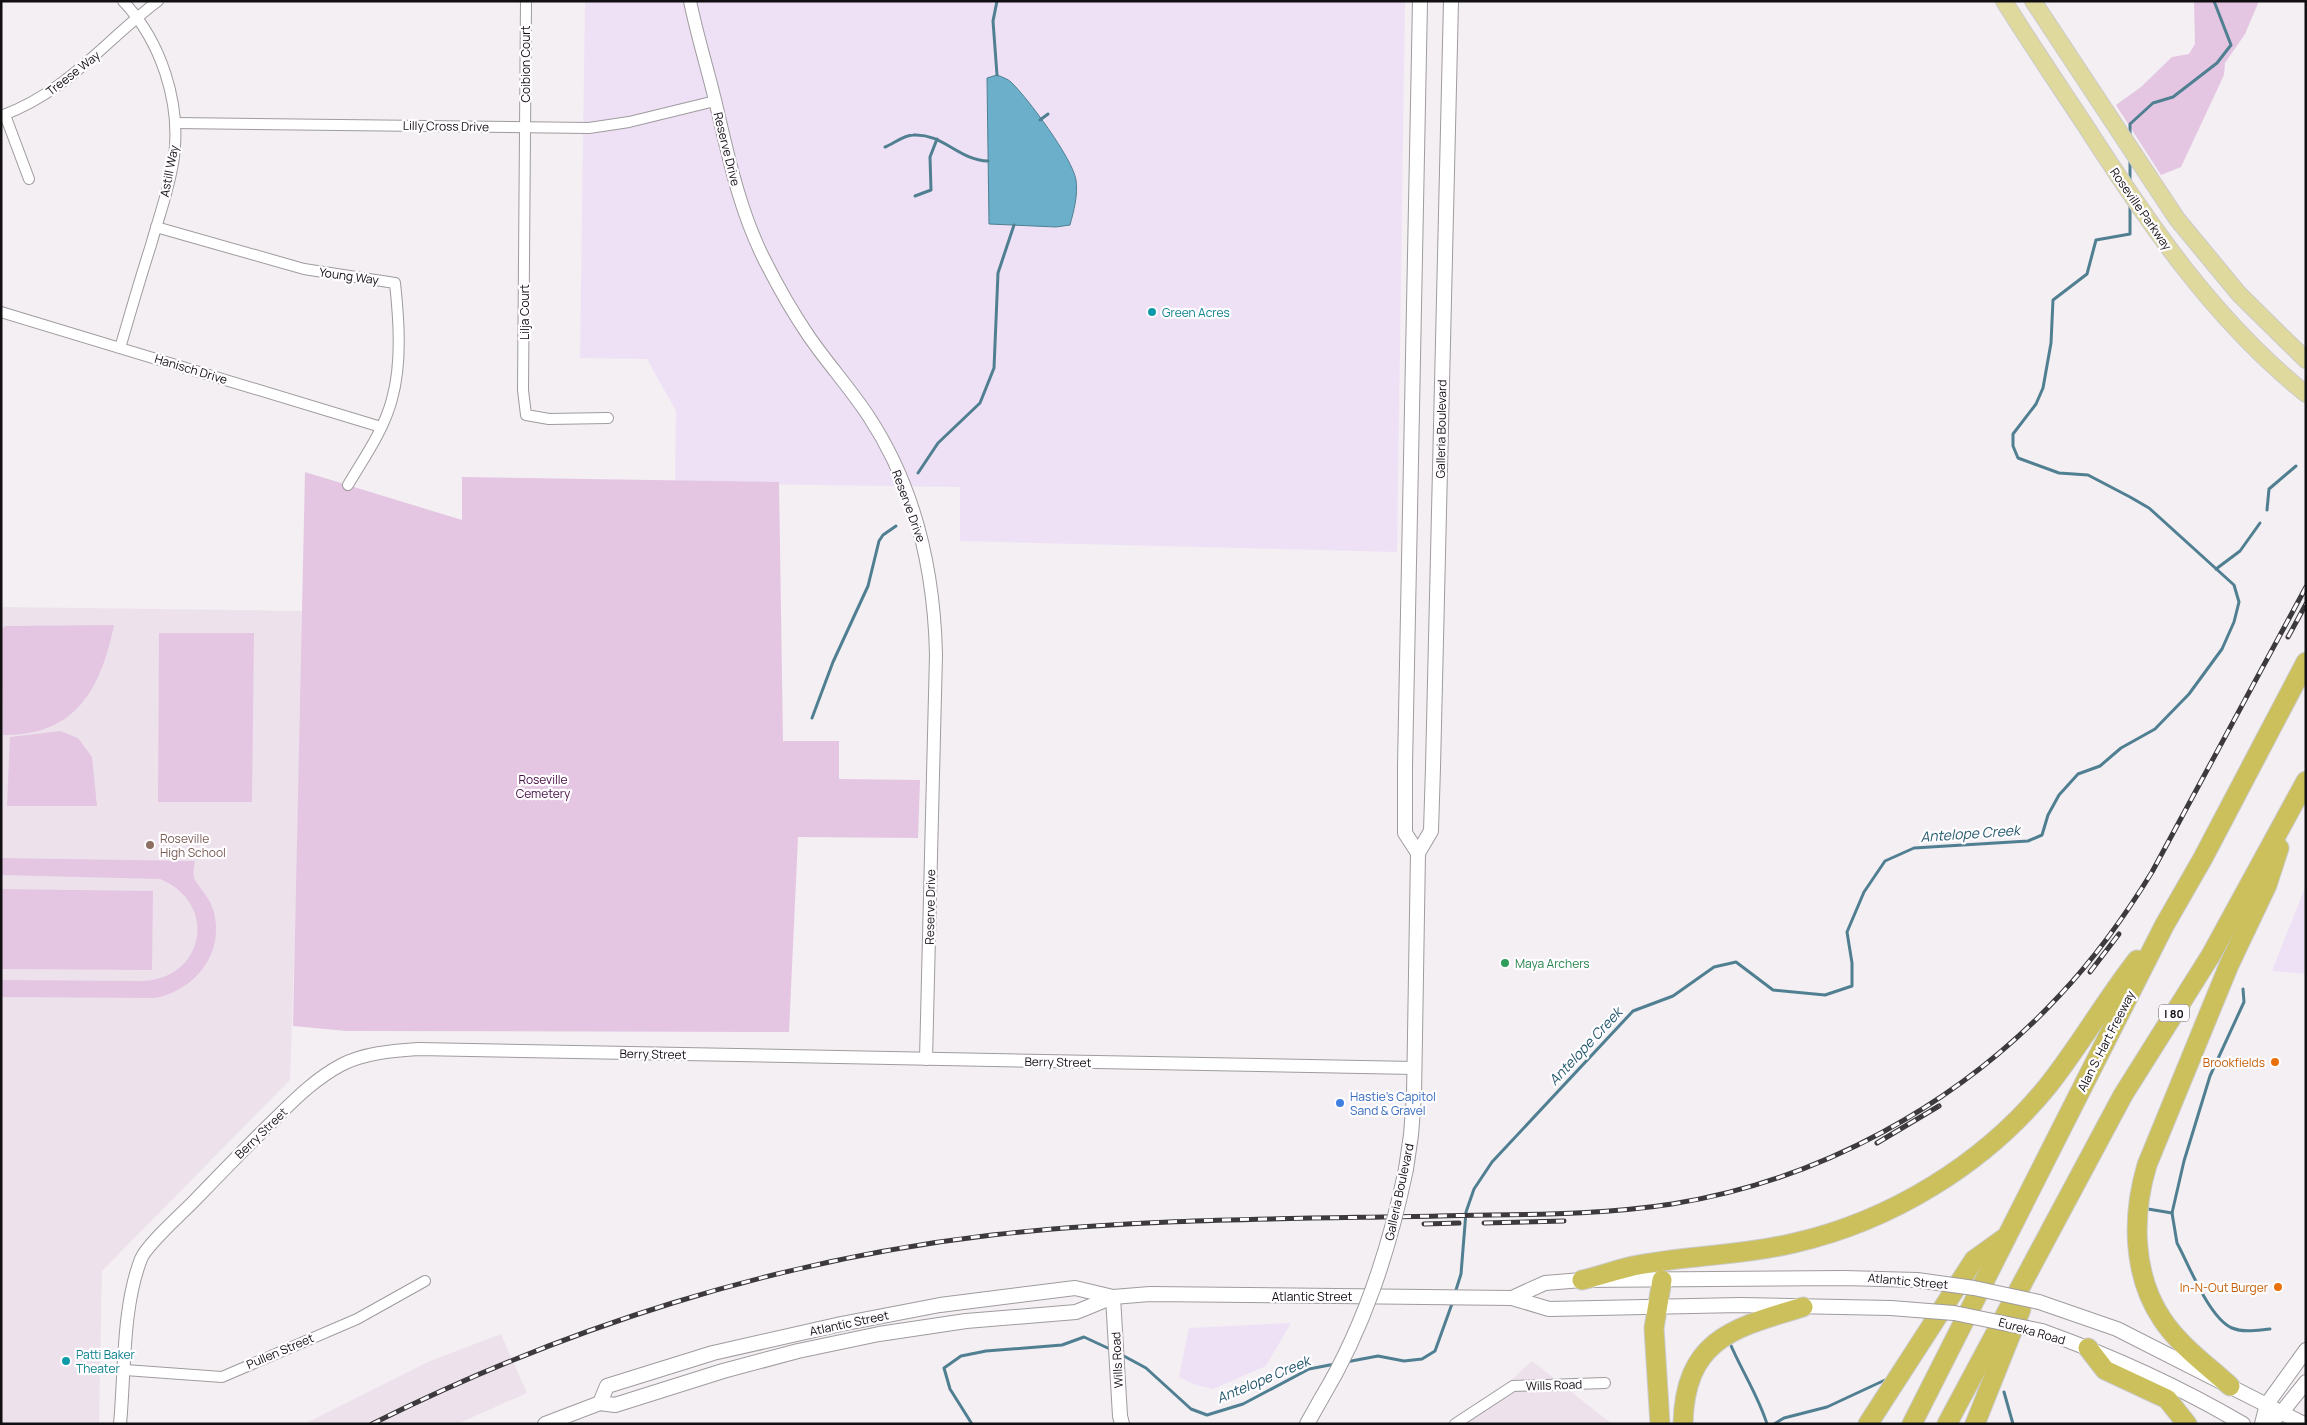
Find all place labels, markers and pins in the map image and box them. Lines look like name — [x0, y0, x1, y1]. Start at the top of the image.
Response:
place label: Green Acres — [1162, 304, 1230, 321]
marker: Green Acres — [1146, 306, 1158, 318]
place label: Roseville High School — [160, 830, 226, 861]
marker: Roseville High School — [144, 839, 156, 851]
place label: Maya Archers — [1515, 955, 1590, 972]
marker: Maya Archers — [1499, 957, 1511, 969]
place label: Brookfields — [2203, 1054, 2265, 1071]
marker: Brookfields — [2269, 1056, 2281, 1068]
place label: Hastie's Capitol Sand & Gravel — [1350, 1088, 1436, 1119]
marker: Hastie's Capitol Sand & Gravel — [1334, 1097, 1346, 1109]
place label: In-N-Out Burger — [2180, 1279, 2269, 1296]
marker: In-N-Out Burger — [2272, 1281, 2284, 1293]
place label: Patti Baker Theater — [76, 1346, 136, 1377]
marker: Patti Baker Theater — [60, 1355, 72, 1367]

